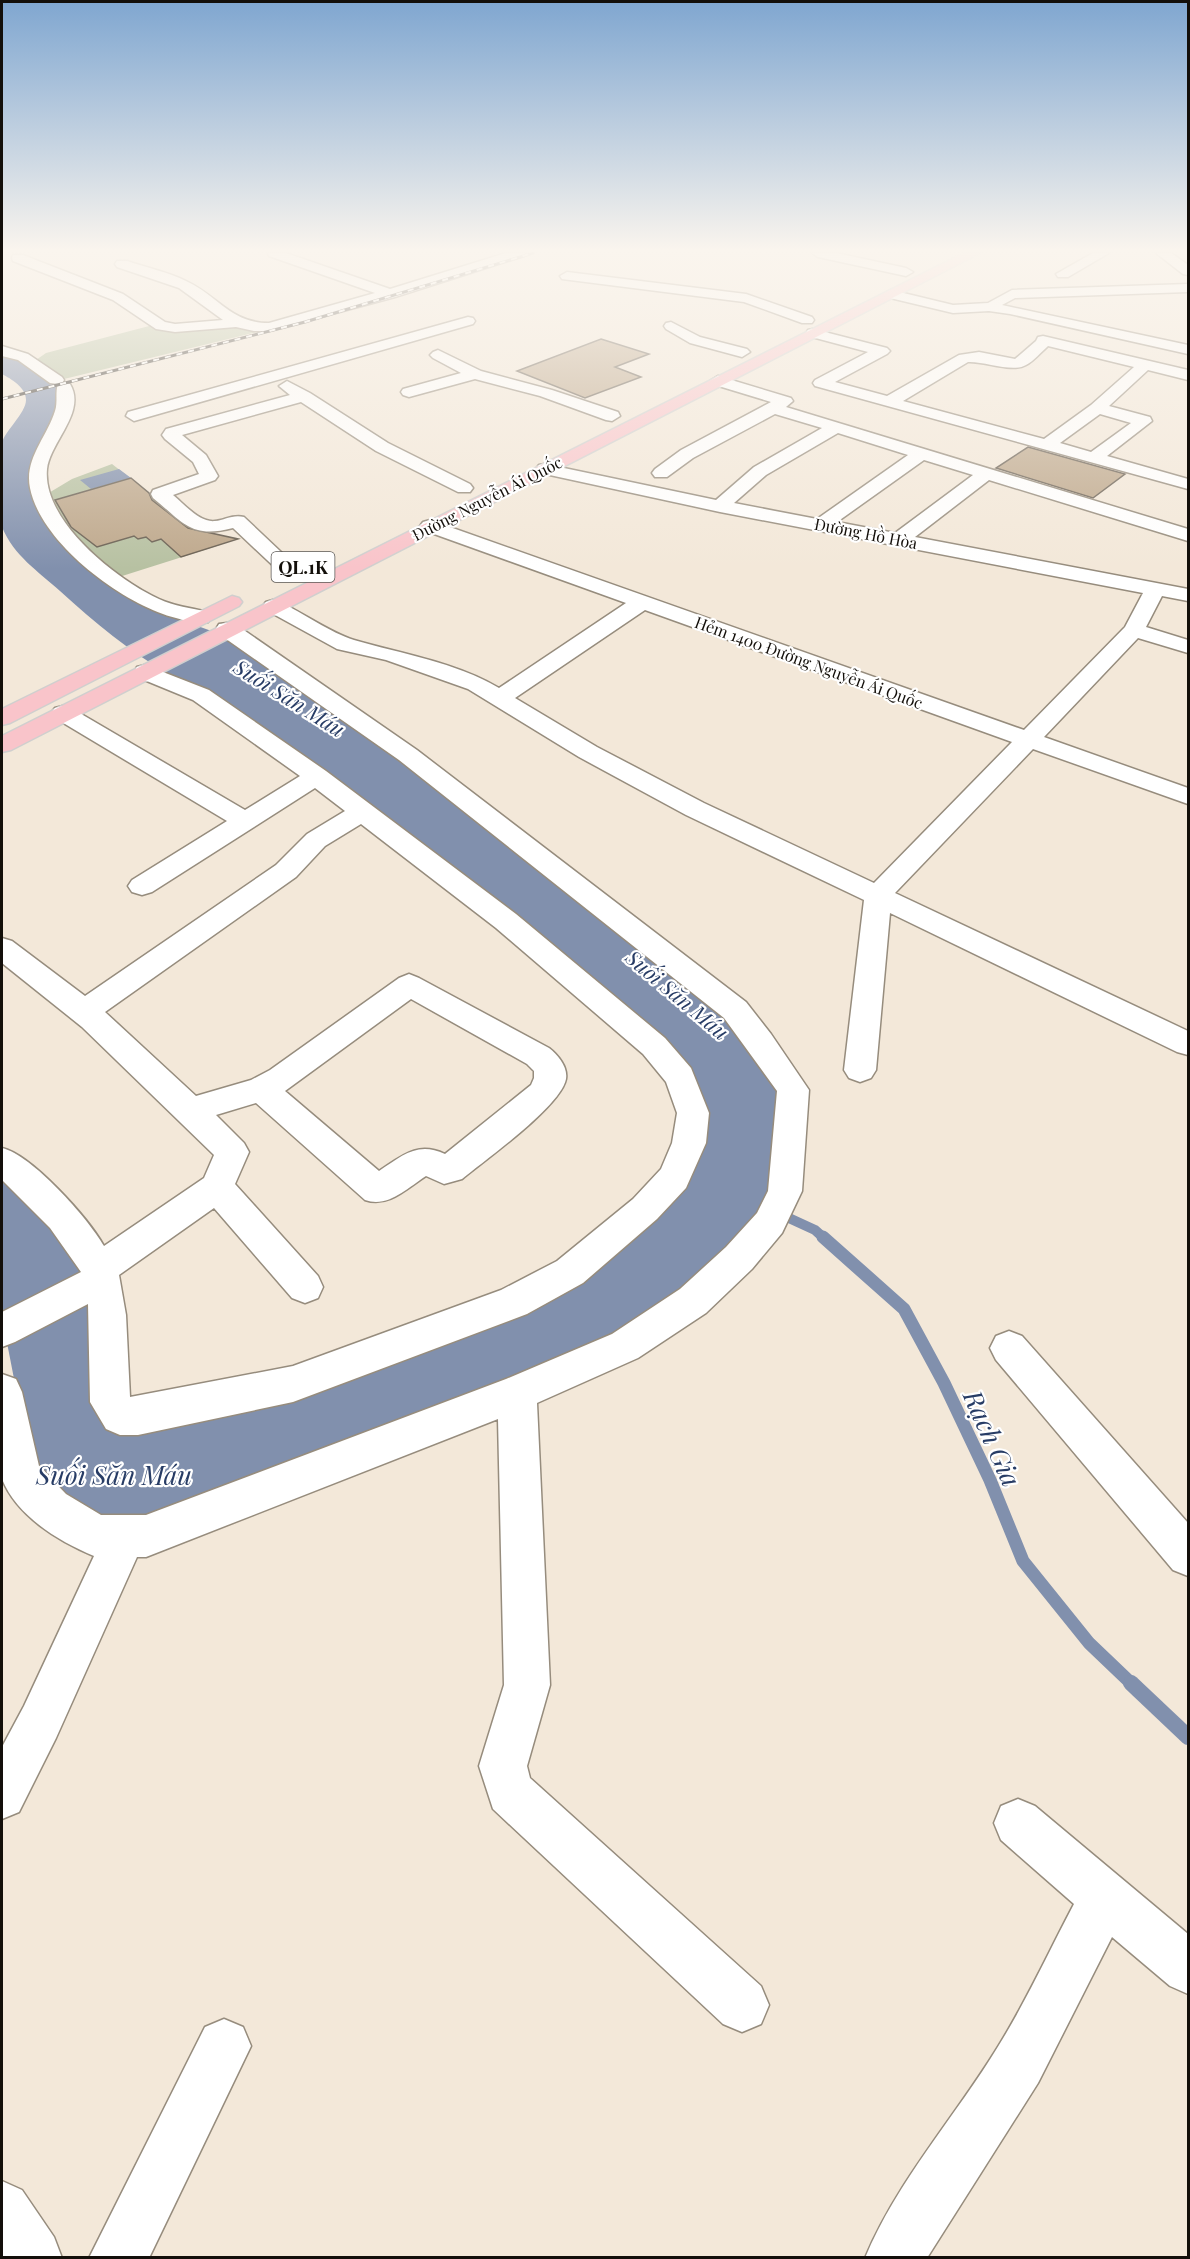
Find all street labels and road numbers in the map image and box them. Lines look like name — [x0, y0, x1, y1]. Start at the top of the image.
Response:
street label: Đường Nguyễn Ái Quốc — [407, 449, 566, 545]
street label: Đường Hồ Hòa — [813, 511, 920, 553]
road number: QL.1K — [272, 552, 334, 582]
street label: Hẻm 1400 Đường Nguyễn Ái Quốc — [692, 609, 927, 713]

